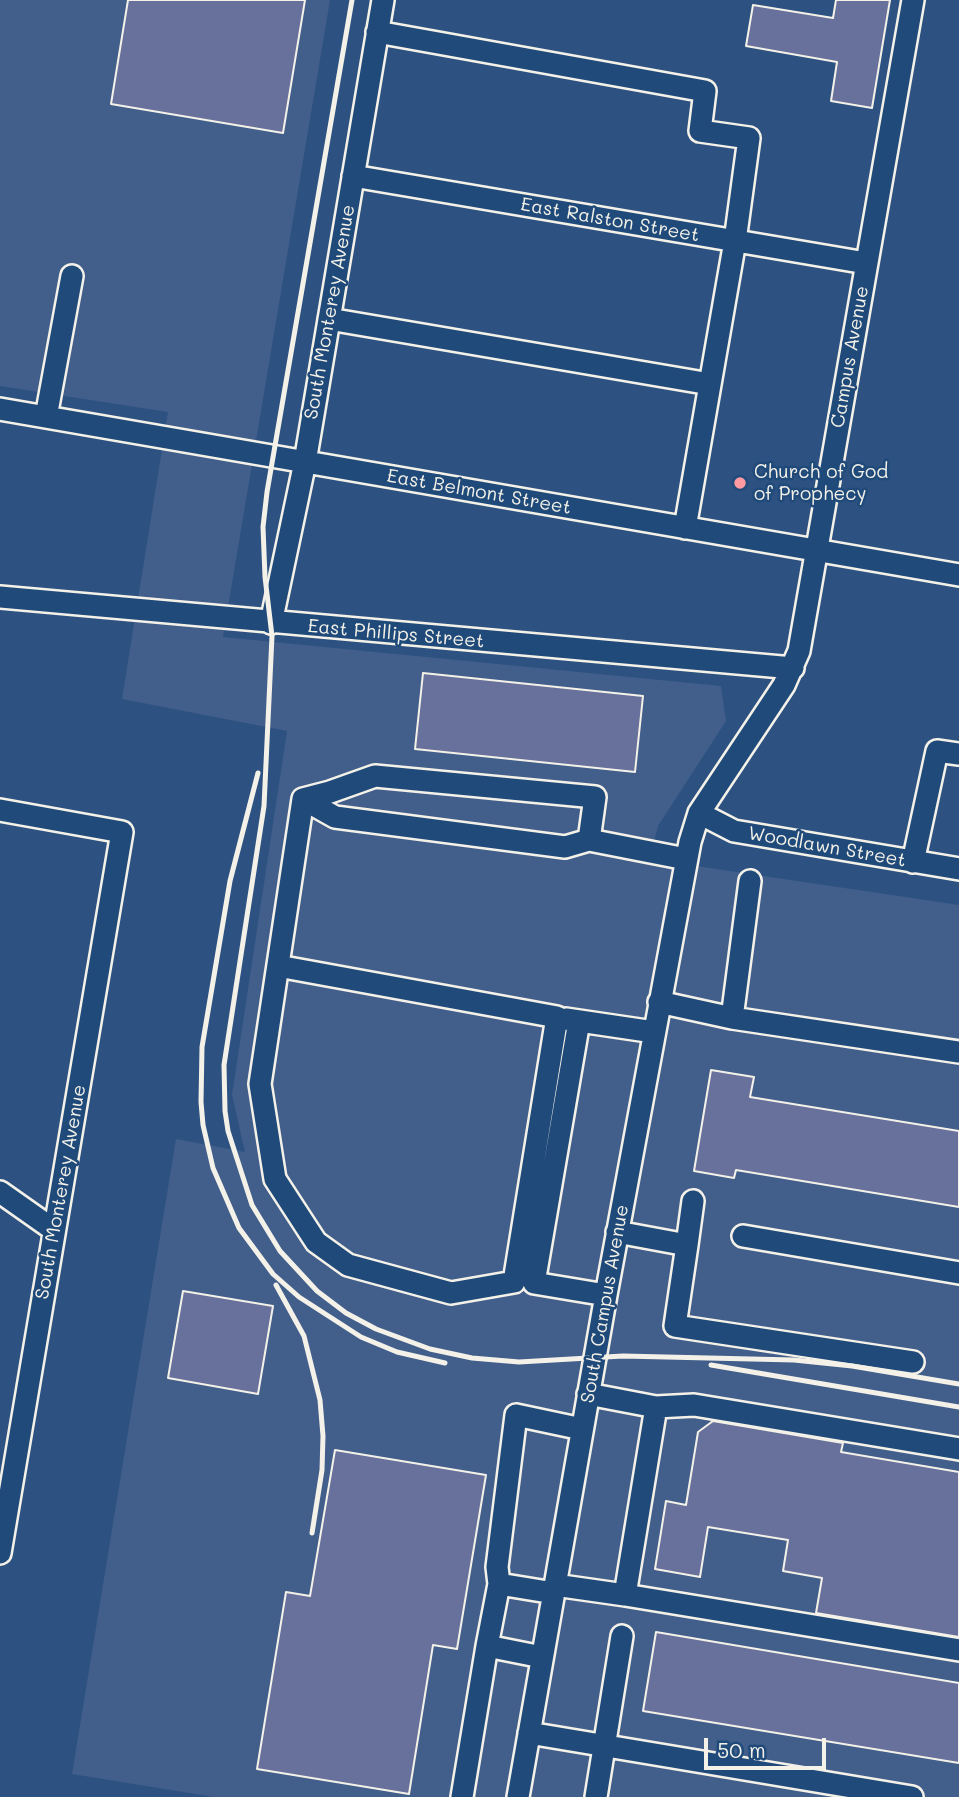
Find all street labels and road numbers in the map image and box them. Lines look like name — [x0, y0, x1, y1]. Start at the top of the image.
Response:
street label: East Ralston Street — [519, 193, 701, 247]
street label: South Monterey Avenue — [300, 203, 360, 421]
street label: Campus Avenue — [826, 284, 874, 430]
street label: East Belmont Street — [385, 465, 573, 519]
street label: East Phillips Street — [307, 615, 485, 653]
street label: Woodlawn Street — [746, 822, 908, 872]
street label: South Monterey Avenue — [31, 1083, 91, 1301]
street label: South Campus Avenue — [576, 1203, 634, 1405]

